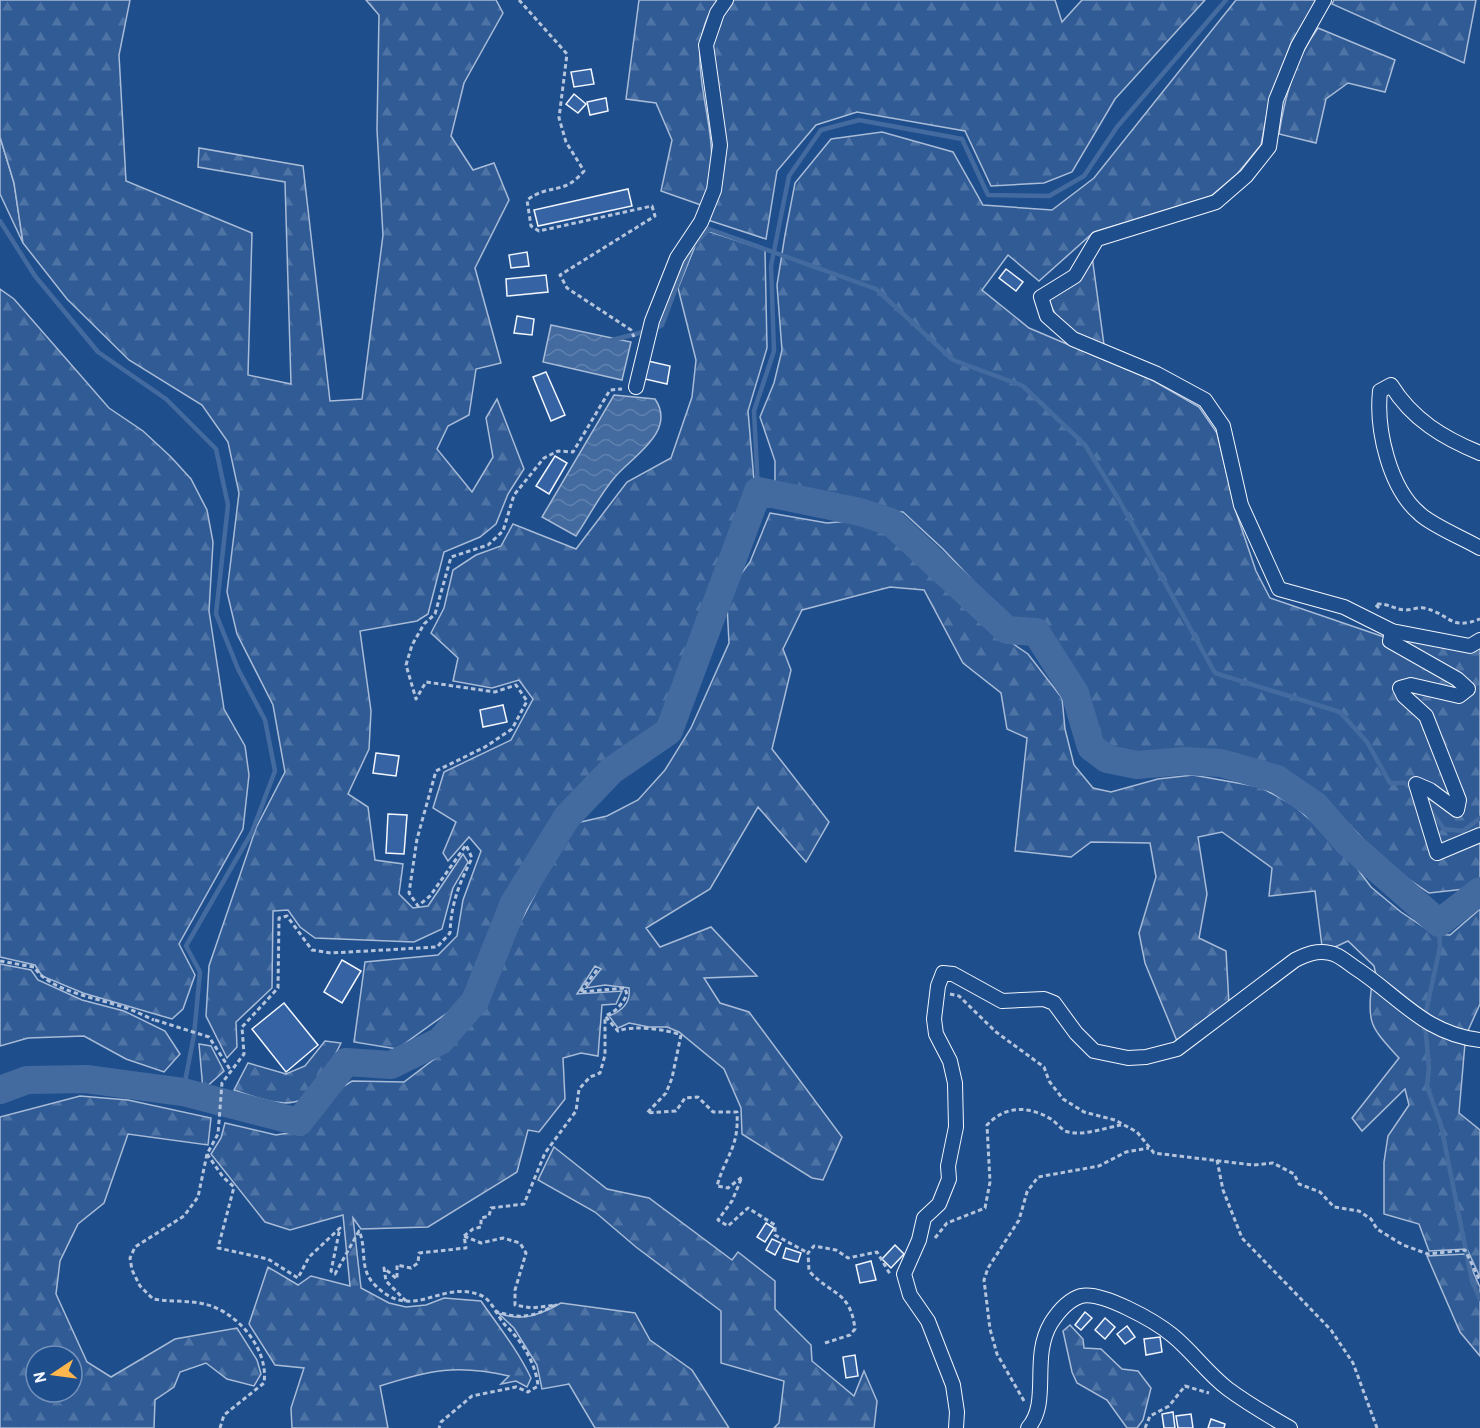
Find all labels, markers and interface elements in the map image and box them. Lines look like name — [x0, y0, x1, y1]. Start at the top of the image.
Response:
north arrow — [24, 1344, 84, 1404]
text: N — [28, 1370, 49, 1385]

